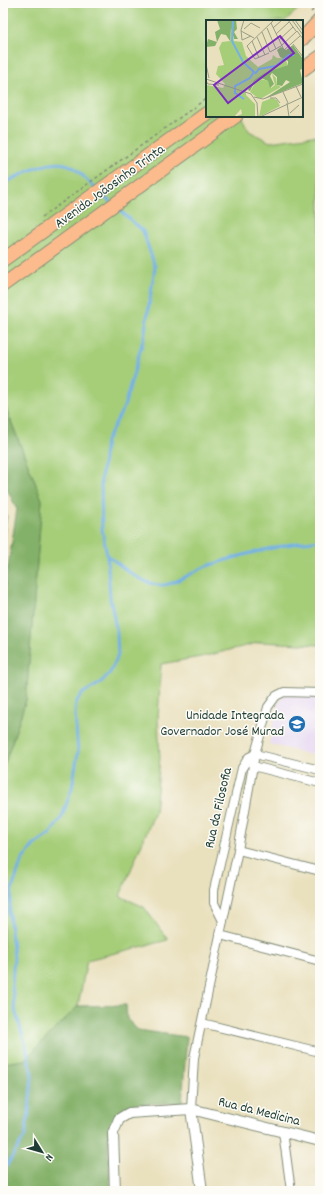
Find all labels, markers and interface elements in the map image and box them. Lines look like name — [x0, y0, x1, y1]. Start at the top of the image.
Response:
inset map — [206, 20, 303, 117]
street label: Avenida Joãosinho Trinta — [51, 140, 170, 234]
place label: Unidade Integrada Governador José Murad — [160, 706, 284, 742]
school or university icon: Unidade Integrada Governador José Murad — [287, 714, 307, 734]
street label: Rua da Filosofia — [200, 765, 238, 850]
street label: Rua da Medicina — [216, 1092, 302, 1132]
north arrow — [22, 1132, 62, 1172]
text: N — [40, 1150, 56, 1164]

